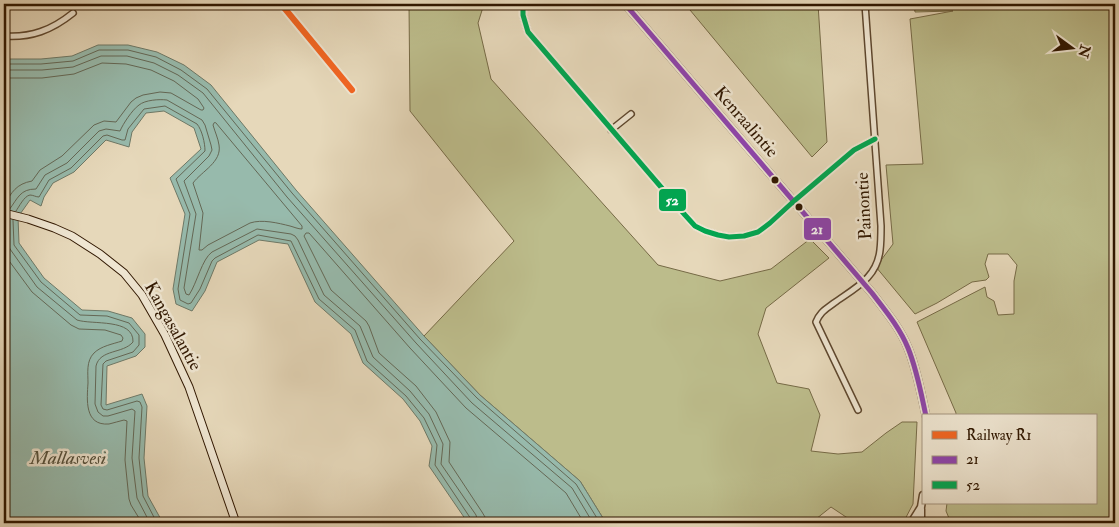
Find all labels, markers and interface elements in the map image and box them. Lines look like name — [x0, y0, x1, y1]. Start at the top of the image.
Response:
north arrow — [1046, 22, 1096, 72]
text: N — [1074, 42, 1094, 60]
street label: Kenraalintie — [709, 82, 784, 163]
street label: Painontie — [851, 171, 877, 240]
unlabelled marker — [770, 175, 780, 185]
line badge: 52 — [658, 188, 687, 212]
text: 52 — [665, 192, 679, 209]
unlabelled marker — [794, 202, 804, 212]
line badge: 21 — [803, 217, 832, 241]
text: 21 — [811, 221, 823, 238]
street label: Kangasalantie — [139, 277, 207, 375]
legend — [922, 414, 1096, 504]
text: Railway R1 — [966, 426, 1032, 445]
water label: Mallasvesi — [29, 446, 106, 470]
text: 21 — [966, 450, 979, 469]
text: 52 — [966, 476, 981, 495]

